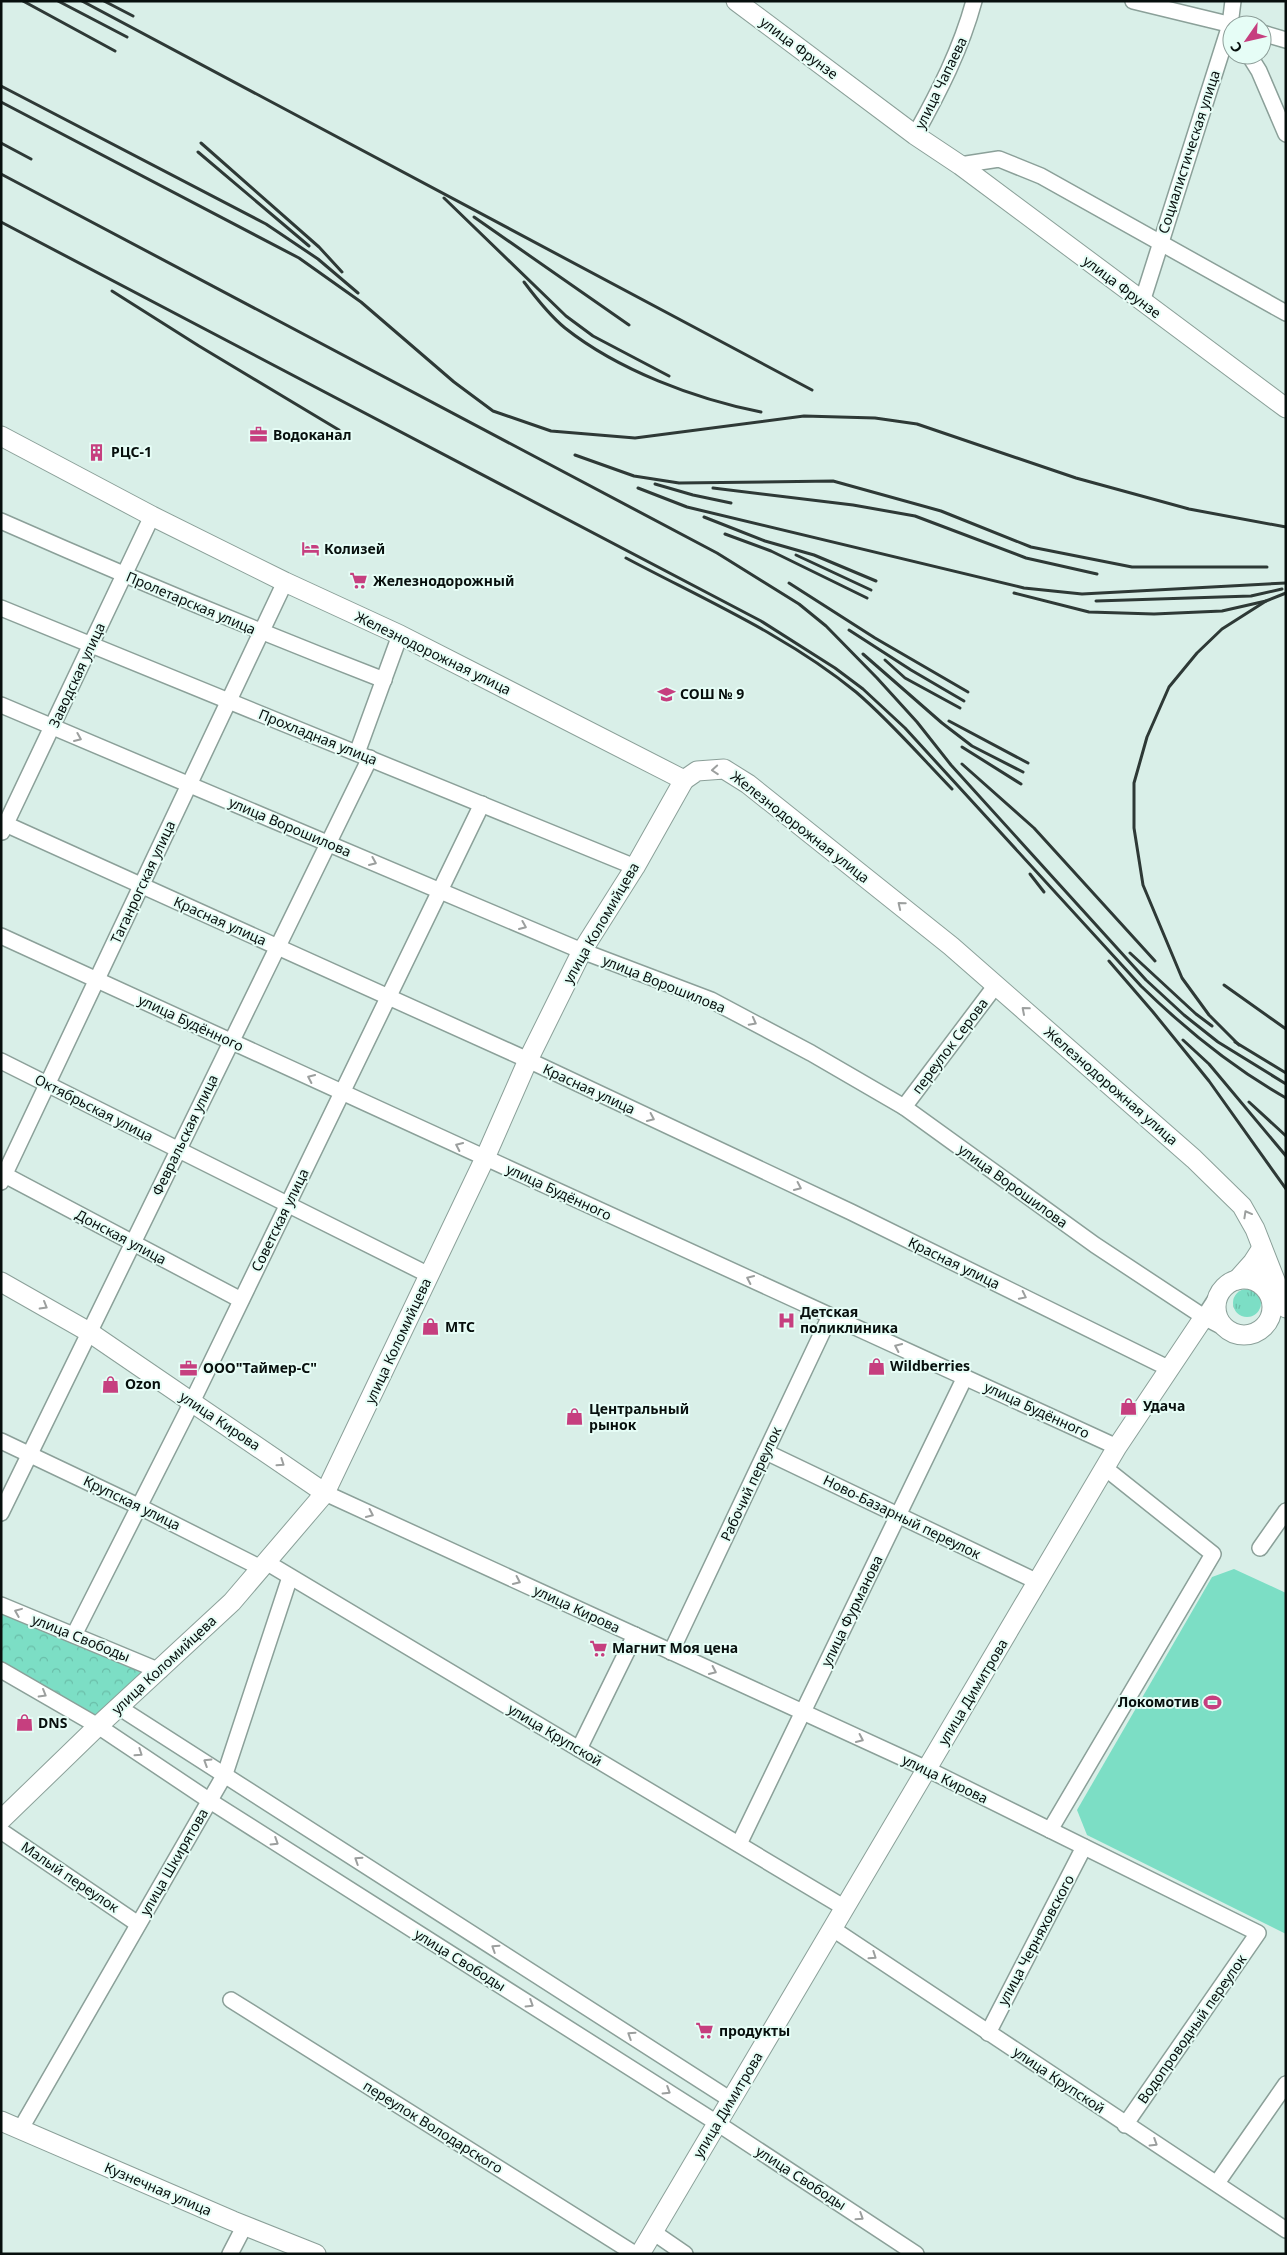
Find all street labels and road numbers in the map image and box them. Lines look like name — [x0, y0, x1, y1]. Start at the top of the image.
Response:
street label: улица Фрунзе — [756, 12, 842, 83]
street label: улица Чапаева — [910, 34, 971, 132]
street label: Социалистическая улица — [1153, 68, 1224, 236]
street label: улица Фрунзе — [1079, 251, 1165, 322]
street label: Пролетарская улица — [124, 567, 259, 638]
street label: Железнодорожная улица — [352, 606, 514, 699]
street label: Заводская улица — [44, 619, 109, 730]
street label: Прохладная улица — [256, 704, 380, 769]
street label: Железнодорожная улица — [727, 766, 874, 887]
street label: улица Ворошилова — [226, 792, 354, 861]
street label: Таганрогская улица — [106, 817, 179, 946]
street label: улица Коломийцева — [558, 859, 643, 987]
street label: Красная улица — [171, 892, 270, 950]
street label: улица Ворошилова — [600, 950, 728, 1017]
street label: улица Будённого — [135, 990, 247, 1055]
street label: переулок Серова — [907, 994, 992, 1097]
street label: Железнодорожная улица — [1040, 1022, 1182, 1149]
street label: Красная улица — [540, 1059, 638, 1118]
street label: Октябрьская улица — [32, 1069, 157, 1146]
street label: Февральская улица — [147, 1071, 222, 1198]
street label: улица Ворошилова — [955, 1139, 1072, 1232]
street label: улица Будённого — [503, 1159, 615, 1224]
street label: Советская улица — [246, 1165, 313, 1274]
street label: Донская улица — [72, 1205, 170, 1269]
street label: Красная улица — [905, 1232, 1003, 1293]
street label: улица Коломийцева — [360, 1275, 435, 1407]
street label: улица Будённого — [981, 1377, 1093, 1442]
street label: улица Кирова — [176, 1387, 264, 1455]
street label: Рабочий переулок — [716, 1423, 786, 1544]
street label: Ново-Базарный переулок — [820, 1470, 985, 1563]
street label: Крупская улица — [81, 1471, 184, 1534]
street label: улица Фурманова — [816, 1552, 887, 1670]
street label: улица Кирова — [531, 1580, 624, 1637]
street label: улица Свободы — [29, 1609, 133, 1666]
street label: улица Коломийцева — [107, 1611, 220, 1718]
street label: улица Димитрова — [933, 1635, 1012, 1748]
street label: улица Крупской — [505, 1699, 606, 1770]
street label: улица Кирова — [899, 1750, 991, 1808]
street label: улица Шкирятова — [135, 1805, 212, 1919]
street label: Малый переулок — [18, 1837, 123, 1917]
street label: улица Черняховского — [993, 1871, 1078, 2008]
street label: улица Свободы — [411, 1924, 509, 1995]
street label: Водопроводный переулок — [1133, 1950, 1251, 2107]
street label: улица Крупской — [1010, 2042, 1109, 2117]
street label: улица Димитрова — [688, 2048, 767, 2161]
street label: переулок Володарского — [360, 2076, 507, 2177]
street label: улица Свободы — [752, 2141, 850, 2214]
street label: Кузнечная улица — [102, 2157, 215, 2220]

